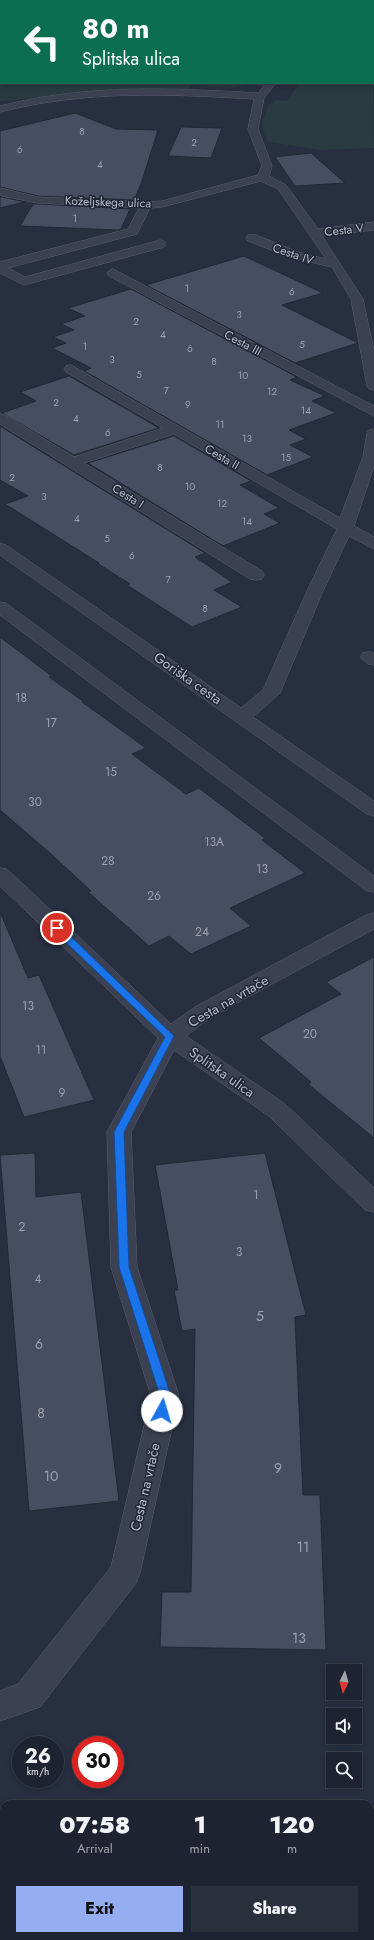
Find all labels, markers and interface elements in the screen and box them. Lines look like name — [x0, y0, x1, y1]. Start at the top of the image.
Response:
text: 80 m — [82, 8, 149, 49]
icon: left — [16, 16, 68, 68]
text: Splitska ulica — [82, 46, 180, 72]
house number: 8 — [79, 124, 85, 139]
house number: 2 — [191, 135, 197, 150]
house number: 6 — [17, 142, 23, 157]
house number: 4 — [97, 157, 103, 172]
street label: Koželjskega ulica — [65, 191, 152, 213]
house number: 1 — [73, 211, 77, 226]
street label: Cesta V — [323, 219, 365, 241]
street label: Cesta IV — [270, 239, 316, 269]
house number: 1 — [185, 281, 189, 296]
house number: 6 — [289, 284, 295, 299]
house number: 3 — [236, 307, 242, 322]
house number: 2 — [133, 314, 139, 329]
street label: Cesta III — [221, 326, 265, 360]
house number: 4 — [160, 327, 166, 342]
house number: 5 — [299, 337, 305, 352]
house number: 1 — [83, 339, 87, 354]
house number: 6 — [187, 341, 193, 356]
house number: 3 — [109, 352, 115, 367]
house number: 8 — [211, 354, 217, 369]
house number: 5 — [136, 367, 142, 382]
house number: 10 — [238, 368, 248, 383]
house number: 7 — [163, 383, 169, 398]
house number: 12 — [267, 384, 277, 399]
house number: 2 — [53, 395, 59, 410]
house number: 9 — [185, 397, 191, 412]
house number: 14 — [301, 403, 311, 418]
house number: 4 — [73, 411, 79, 426]
house number: 11 — [216, 417, 225, 432]
house number: 6 — [105, 425, 111, 440]
house number: 13 — [242, 431, 253, 446]
street label: Cesta II — [201, 440, 243, 474]
house number: 15 — [281, 450, 291, 465]
house number: 8 — [157, 460, 163, 475]
house number: 2 — [9, 470, 15, 485]
street label: Cesta I — [109, 479, 147, 513]
house number: 10 — [185, 479, 195, 494]
house number: 3 — [41, 489, 47, 504]
house number: 12 — [217, 496, 227, 511]
house number: 4 — [74, 511, 80, 526]
house number: 14 — [242, 514, 252, 529]
house number: 5 — [104, 531, 110, 546]
house number: 6 — [129, 548, 135, 563]
house number: 7 — [165, 572, 171, 587]
house number: 8 — [202, 601, 208, 616]
street label: Goriška cesta — [150, 647, 226, 709]
house number: 18 — [15, 689, 27, 707]
house number: 17 — [45, 714, 58, 732]
house number: 15 — [105, 763, 117, 781]
house number: 30 — [28, 793, 42, 811]
house number: 13A — [204, 833, 224, 851]
house number: 28 — [101, 852, 115, 870]
house number: 13 — [256, 860, 268, 878]
house number: 26 — [147, 887, 161, 905]
pin — [40, 911, 74, 945]
icon: arrive — [46, 917, 68, 939]
house number: 24 — [195, 923, 209, 941]
street label: Cesta na vrtače — [184, 970, 272, 1032]
house number: 13 — [22, 997, 34, 1015]
house number: 20 — [303, 1025, 317, 1043]
house number: 11 — [36, 1041, 46, 1059]
street label: Splitska ulica — [185, 1042, 259, 1102]
house number: 9 — [59, 1084, 66, 1102]
house number: 1 — [253, 1186, 259, 1204]
house number: 2 — [19, 1218, 26, 1236]
house number: 3 — [236, 1243, 243, 1261]
house number: 4 — [35, 1270, 42, 1288]
house number: 5 — [256, 1306, 264, 1326]
house number: 6 — [35, 1334, 43, 1354]
position arrow — [141, 1390, 183, 1432]
house number: 8 — [37, 1403, 45, 1423]
street label: Cesta na vrtače — [125, 1441, 165, 1533]
house number: 9 — [274, 1458, 282, 1478]
house number: 10 — [44, 1466, 58, 1486]
house number: 11 — [297, 1537, 309, 1557]
house number: 13 — [292, 1628, 306, 1648]
north arrow — [326, 1664, 362, 1700]
map controls — [326, 1664, 362, 1788]
button: sound — [326, 1708, 362, 1744]
speed limit sign: 30 — [72, 1736, 124, 1788]
text: 26 — [25, 1742, 51, 1771]
button: search — [326, 1752, 362, 1788]
text: km/h — [27, 1764, 49, 1779]
text: 07:58 — [59, 1807, 130, 1842]
text: 1 — [193, 1807, 206, 1842]
text: 120 — [269, 1807, 315, 1842]
text: Arrival — [77, 1839, 113, 1858]
text: min — [190, 1839, 210, 1858]
text: m — [287, 1839, 297, 1858]
button: Exit — [16, 1886, 183, 1932]
button: Share — [191, 1886, 358, 1932]

